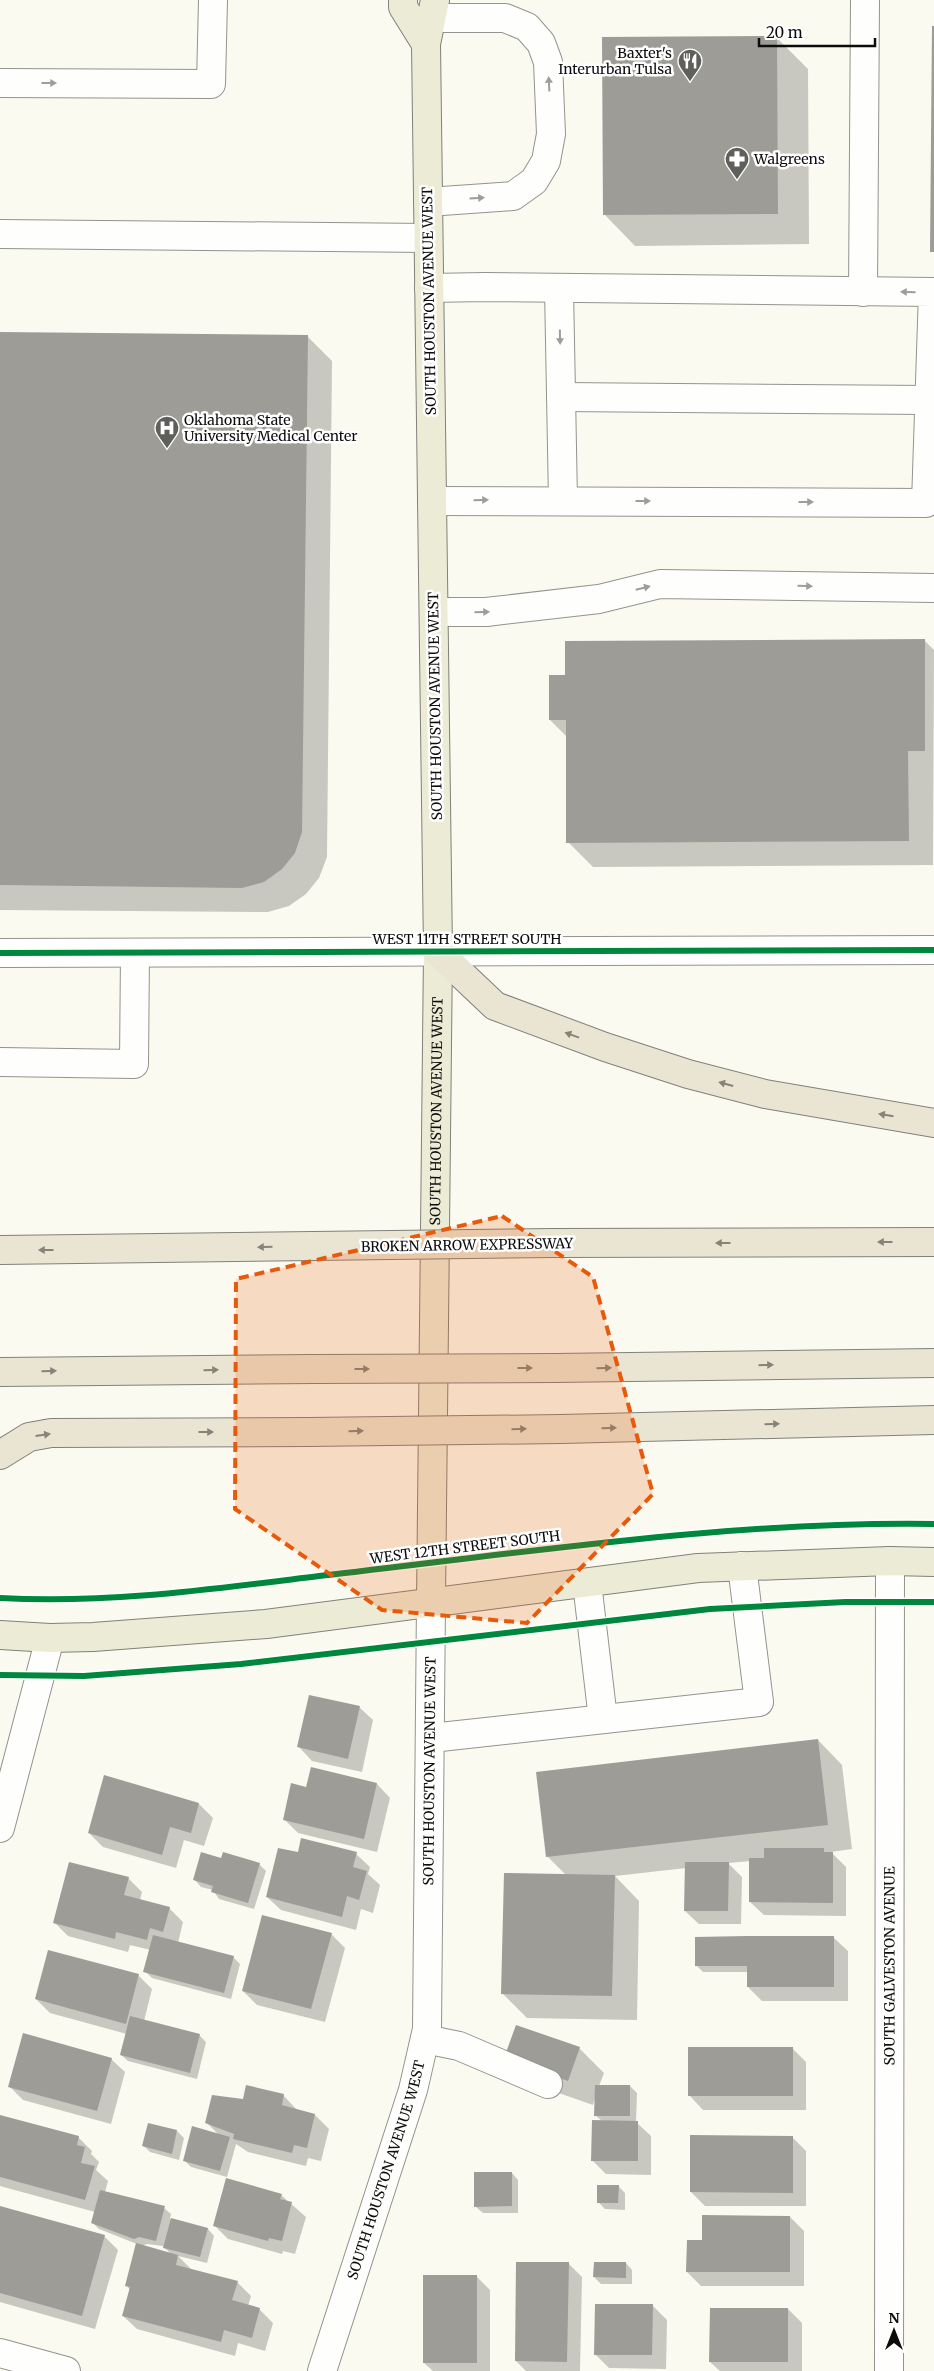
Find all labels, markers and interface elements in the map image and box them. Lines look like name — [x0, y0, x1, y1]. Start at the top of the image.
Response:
scale bar — [759, 15, 875, 47]
text: 20 m — [766, 23, 803, 42]
place label: Baxter's Interurban Tulsa — [558, 44, 672, 78]
restaurant icon: Baxter's Interurban Tulsa — [677, 48, 703, 82]
one-way arrow — [544, 76, 552, 92]
one-way arrow — [41, 79, 57, 87]
pharmacy icon: Walgreens — [724, 146, 750, 180]
place label: Walgreens — [753, 150, 825, 168]
street label: SOUTH HOUSTON AVENUE WEST — [418, 186, 440, 415]
one-way arrow — [469, 194, 485, 202]
one-way arrow — [900, 288, 916, 296]
one-way arrow — [556, 329, 564, 345]
place label: Oklahoma State University Medical Center — [184, 411, 358, 445]
hospital icon: Oklahoma State University Medical Center — [154, 415, 180, 449]
one-way arrow — [473, 496, 489, 504]
one-way arrow — [636, 497, 652, 505]
one-way arrow — [798, 498, 814, 506]
one-way arrow — [797, 582, 813, 590]
one-way arrow — [635, 584, 650, 592]
street label: SOUTH HOUSTON AVENUE WEST — [424, 591, 446, 820]
one-way arrow — [475, 608, 491, 616]
street label: WEST 11TH STREET SOUTH — [371, 930, 562, 948]
street label: SOUTH HOUSTON AVENUE WEST — [426, 996, 447, 1226]
one-way arrow — [564, 1031, 579, 1038]
one-way arrow — [719, 1080, 734, 1088]
one-way arrow — [877, 1111, 893, 1119]
street label: BROKEN ARROW EXPRESSWAY — [361, 1234, 574, 1256]
one-way arrow — [877, 1238, 893, 1246]
one-way arrow — [715, 1239, 731, 1247]
one-way arrow — [256, 1243, 272, 1251]
one-way arrow — [38, 1246, 54, 1254]
one-way arrow — [758, 1361, 774, 1369]
one-way arrow — [517, 1364, 533, 1372]
one-way arrow — [596, 1364, 612, 1372]
one-way arrow — [354, 1365, 370, 1373]
one-way arrow — [203, 1366, 219, 1374]
one-way arrow — [41, 1367, 57, 1375]
one-way arrow — [764, 1420, 780, 1428]
one-way arrow — [602, 1424, 618, 1432]
one-way arrow — [511, 1425, 527, 1433]
one-way arrow — [349, 1427, 365, 1435]
one-way arrow — [198, 1428, 214, 1436]
one-way arrow — [36, 1430, 52, 1438]
street label: WEST 12TH STREET SOUTH — [368, 1526, 561, 1568]
street label: SOUTH HOUSTON AVENUE WEST — [419, 1656, 439, 1885]
street label: SOUTH GALVESTON AVENUE — [880, 1866, 899, 2066]
street label: SOUTH HOUSTON AVENUE WEST — [343, 2058, 429, 2282]
north arrow — [869, 2306, 919, 2356]
text: N — [888, 2309, 900, 2327]

